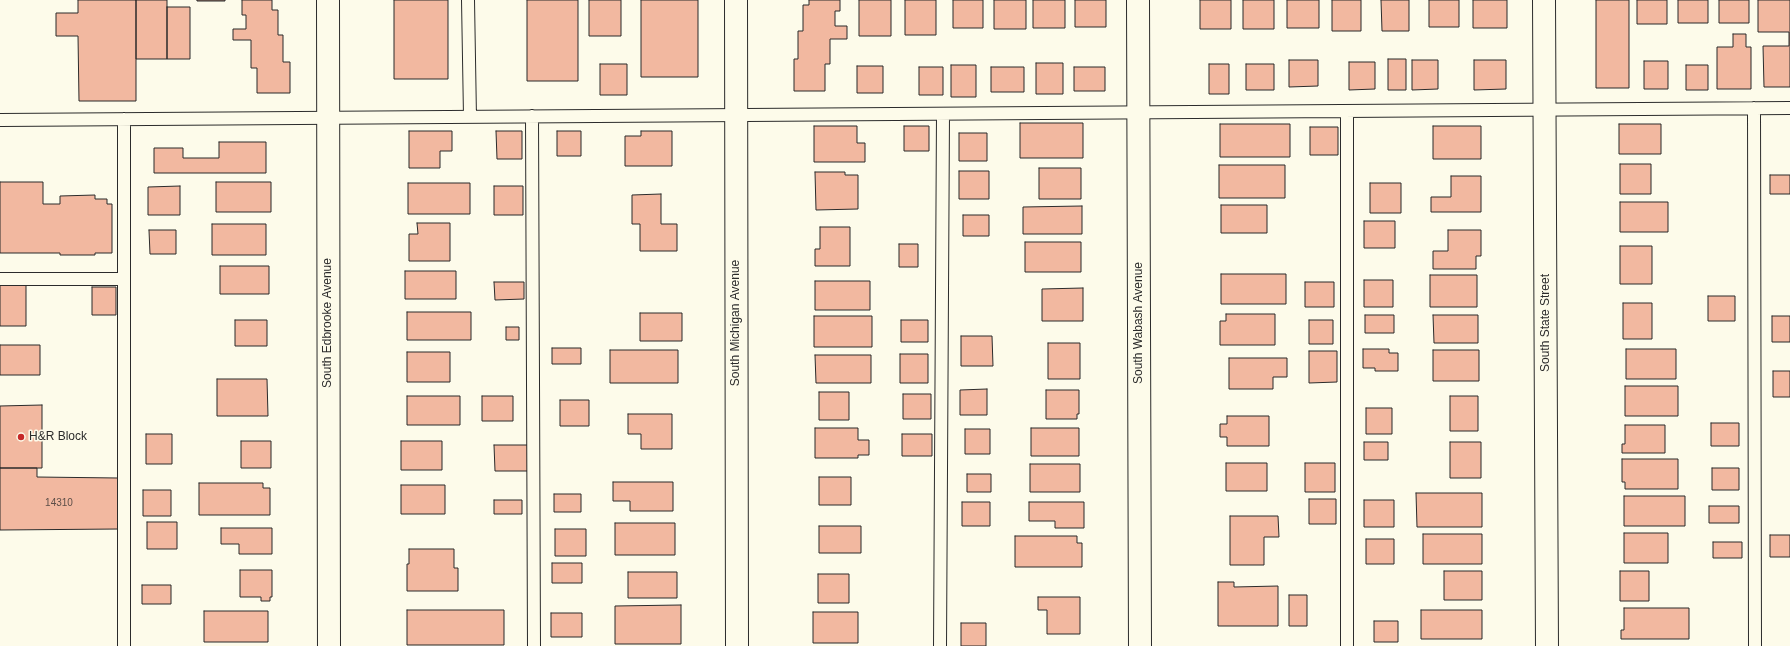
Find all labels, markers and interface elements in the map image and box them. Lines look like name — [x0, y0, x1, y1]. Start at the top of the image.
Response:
street label: South Edbrooke Avenue — [321, 258, 335, 388]
street label: South Michigan Avenue — [729, 260, 743, 386]
street label: South Wabash Avenue — [1132, 262, 1146, 384]
street label: South State Street — [1539, 274, 1553, 372]
place label: H&R Block — [29, 430, 87, 444]
marker: H&R Block — [16, 432, 26, 442]
house number: 14310 — [45, 497, 73, 509]

